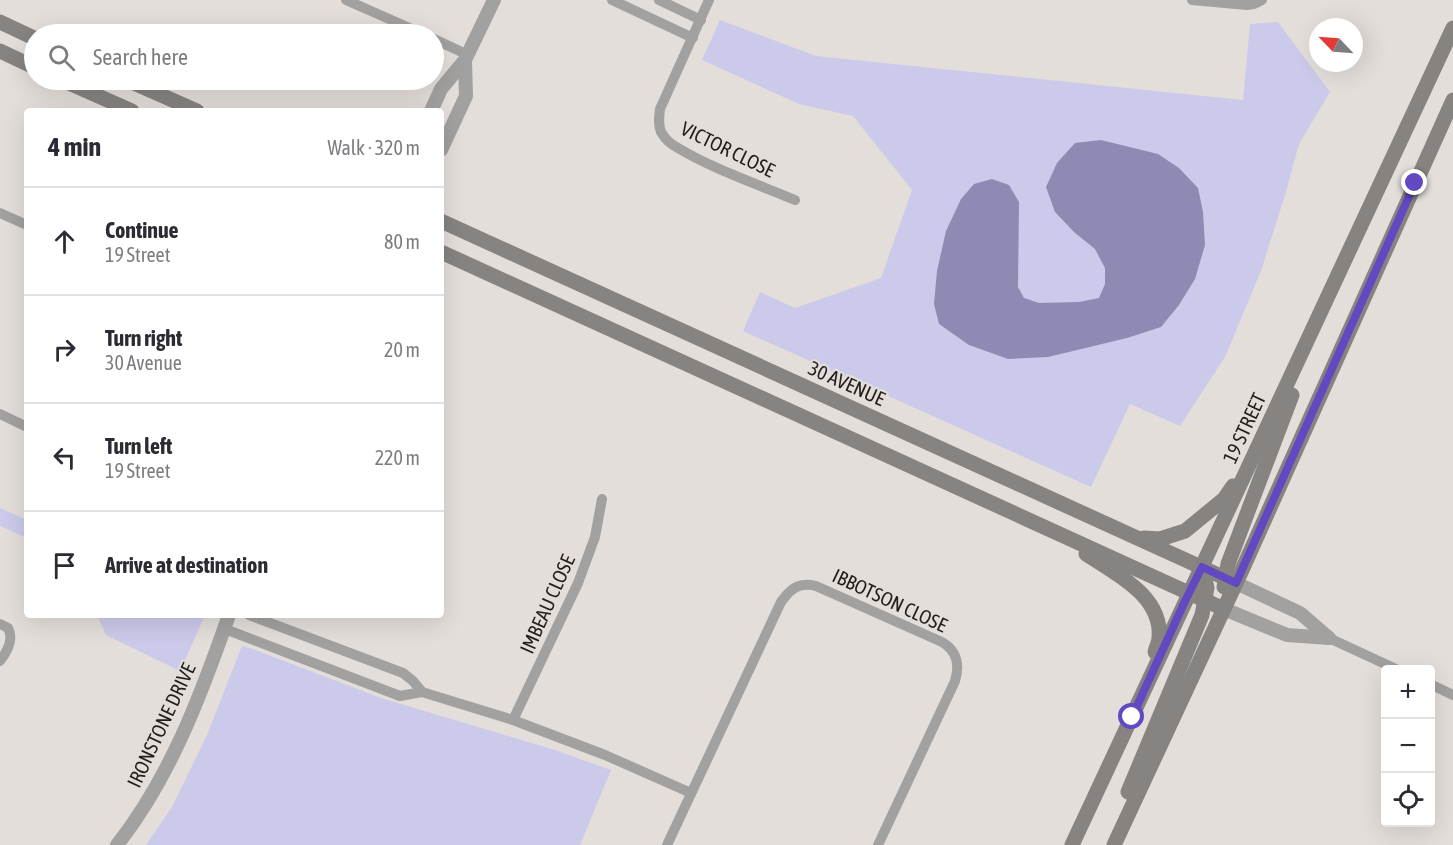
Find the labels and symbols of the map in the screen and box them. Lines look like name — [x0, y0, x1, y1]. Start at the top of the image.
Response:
north arrow — [1309, 18, 1363, 72]
street label: VICTOR CLOSE — [677, 116, 779, 182]
route end — [1401, 169, 1427, 195]
street label: 30 AVENUE — [805, 356, 889, 410]
street label: 19 STREET — [1218, 389, 1270, 467]
street label: IMBEAU CLOSE — [515, 551, 579, 657]
street label: IBBOTSON CLOSE — [829, 563, 951, 637]
street label: IRONSTONE DRIVE — [122, 659, 200, 791]
route start — [1118, 703, 1144, 729]

